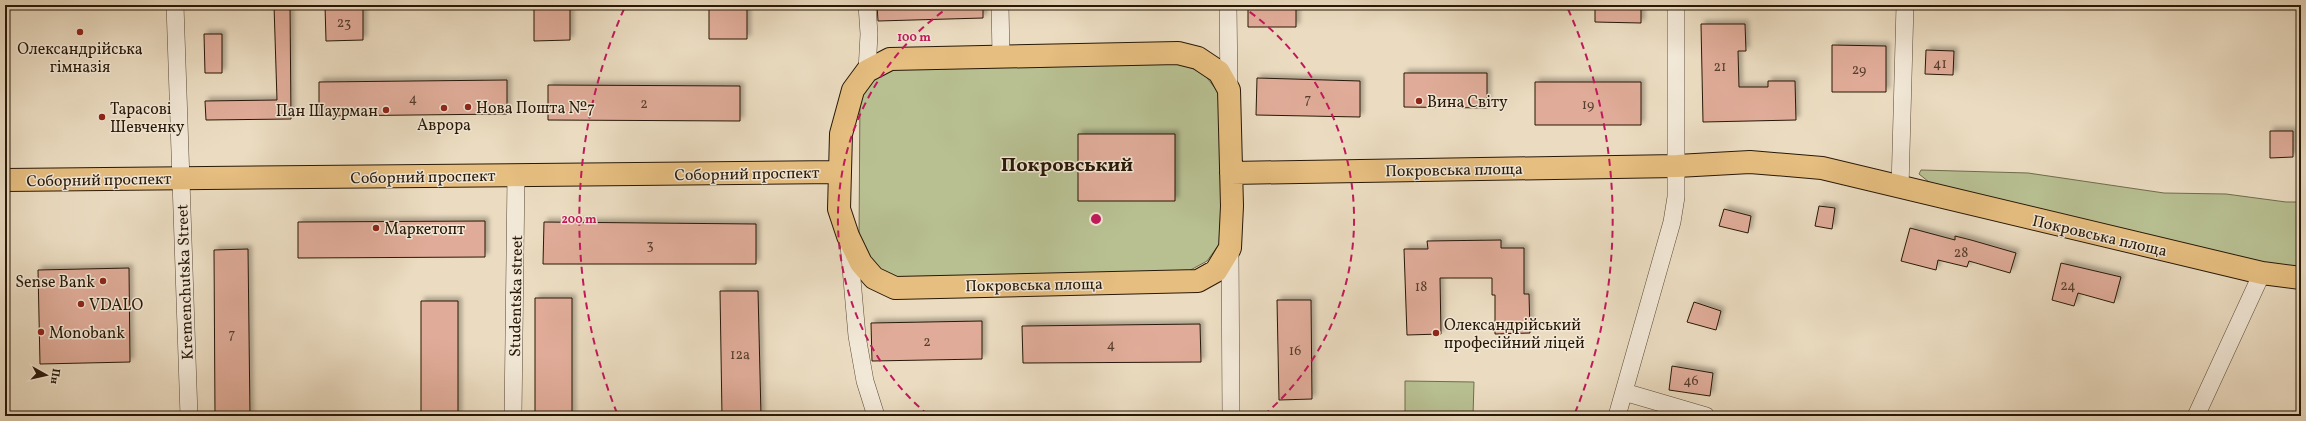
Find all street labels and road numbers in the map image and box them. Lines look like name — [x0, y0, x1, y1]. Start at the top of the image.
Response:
street label: Покровська площа — [1385, 159, 1523, 183]
street label: Соборний проспект — [674, 163, 820, 187]
street label: Соборний проспект — [350, 166, 496, 190]
street label: Соборний проспект — [26, 169, 172, 193]
street label: Kremenchutska Street — [172, 203, 200, 360]
street label: Покровська площа — [2030, 211, 2169, 263]
street label: Studentska street — [505, 235, 529, 357]
street label: Покровська площа — [965, 274, 1103, 298]

